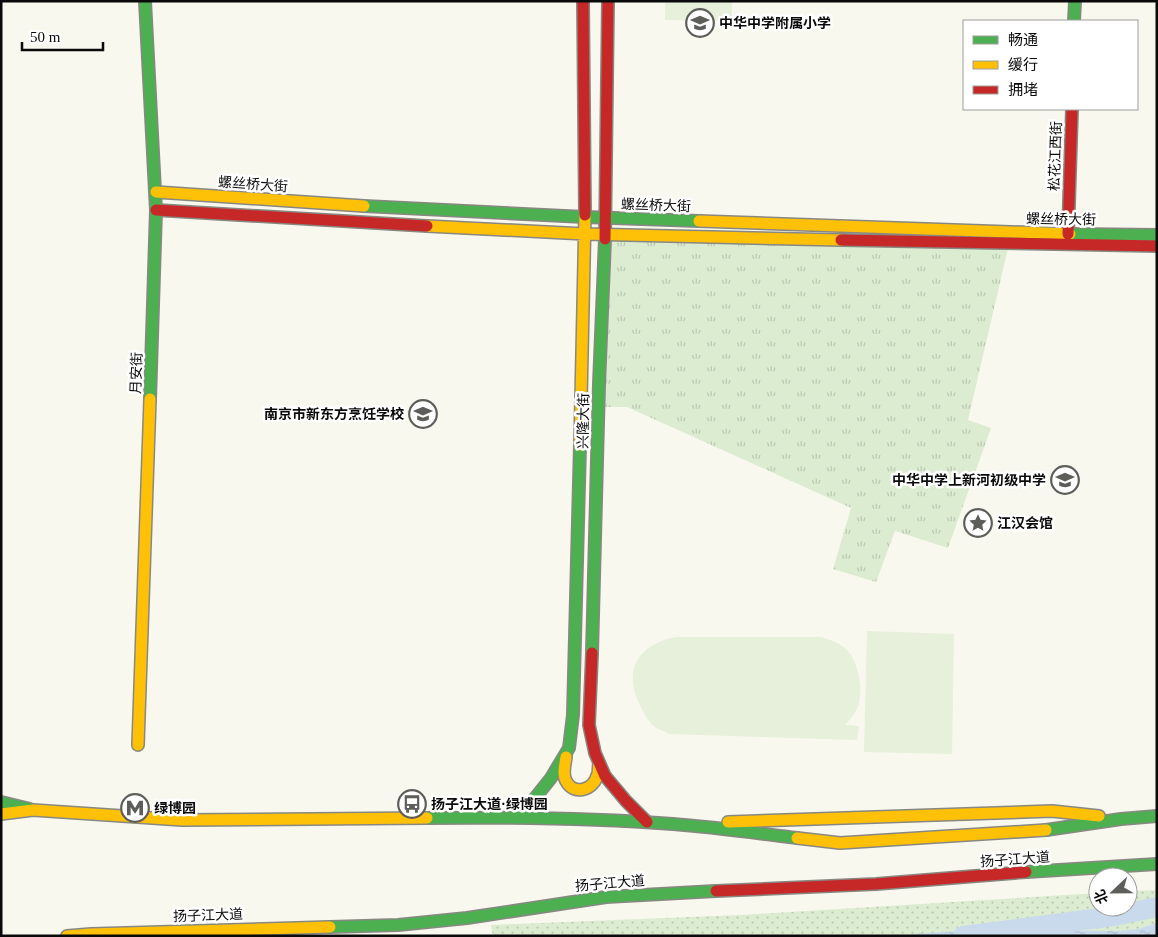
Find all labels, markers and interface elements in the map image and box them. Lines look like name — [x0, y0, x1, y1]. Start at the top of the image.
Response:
school or university icon: 中华中学附属小学 — [685, 8, 715, 38]
place label: 中华中学附属小学 — [719, 15, 831, 31]
scale bar — [22, 20, 104, 52]
legend — [963, 20, 1138, 110]
text: 50 m — [30, 29, 61, 45]
text: 畅通 — [1008, 32, 1038, 48]
text: 缓行 — [1008, 57, 1038, 73]
text: 拥堵 — [1008, 82, 1038, 98]
street label: 松花江西街 — [1047, 121, 1064, 191]
street label: 螺丝桥大街 — [218, 175, 288, 194]
street label: 螺丝桥大街 — [621, 197, 691, 214]
street label: 螺丝桥大街 — [1026, 211, 1096, 228]
street label: 月安街 — [128, 352, 145, 394]
street label: 兴隆大街 — [576, 393, 591, 449]
school or university icon: 南京市新东方烹饪学校 — [408, 399, 438, 429]
place label: 南京市新东方烹饪学校 — [264, 406, 404, 422]
school or university icon: 中华中学上新河初级中学 — [1050, 465, 1080, 495]
place label: 中华中学上新河初级中学 — [892, 472, 1046, 488]
place icon: 江汉会馆 — [963, 508, 993, 538]
place label: 江汉会馆 — [997, 516, 1053, 531]
bus stop icon: 扬子江大道·绿博园 — [397, 789, 427, 819]
metro station icon: 绿博园 — [120, 793, 150, 823]
place label: 扬子江大道·绿博园 — [431, 796, 548, 812]
place label: 绿博园 — [154, 800, 196, 816]
street label: 扬子江大道 — [980, 850, 1050, 869]
north arrow — [1088, 867, 1138, 917]
street label: 扬子江大道 — [575, 873, 646, 894]
text: 北 — [1092, 887, 1111, 906]
street label: 扬子江大道 — [173, 907, 243, 924]

